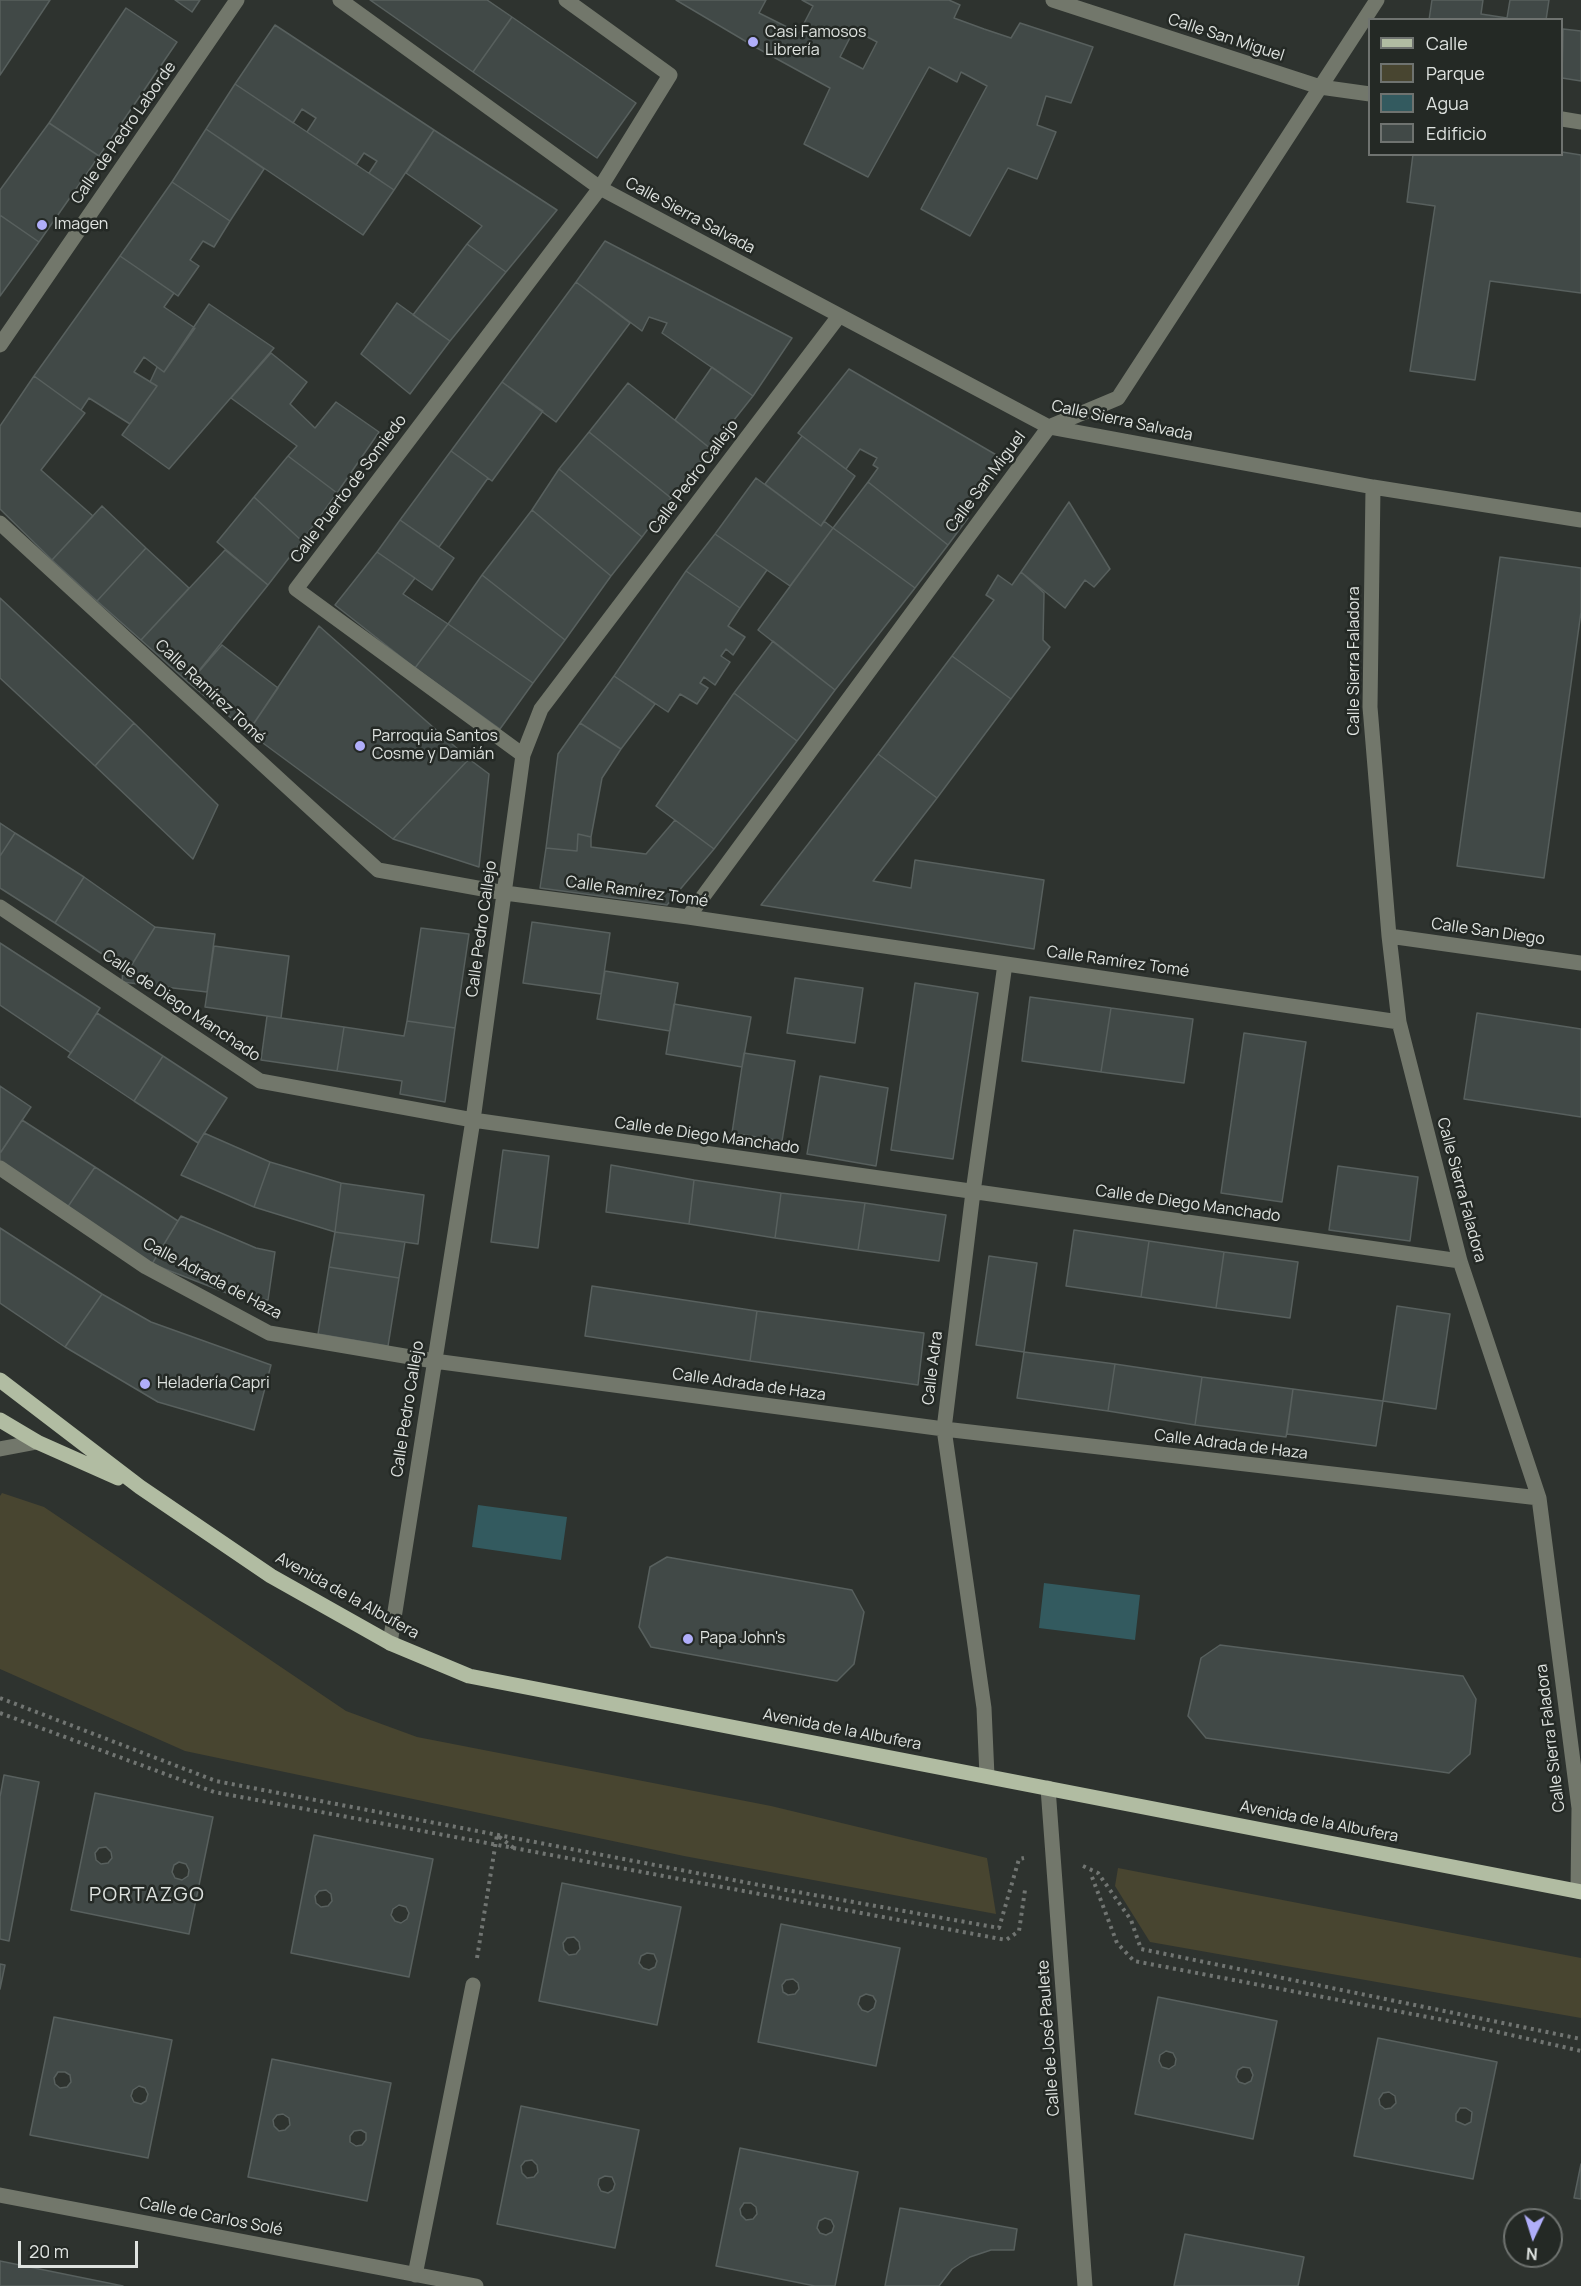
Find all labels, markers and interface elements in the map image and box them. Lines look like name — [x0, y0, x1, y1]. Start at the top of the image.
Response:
street label: Calle San Miguel — [1165, 10, 1287, 66]
legend — [1368, 18, 1563, 156]
place label: Casi Famosos Librería — [765, 23, 866, 61]
text: Calle — [1426, 31, 1468, 55]
marker: Casi Famosos Librería — [746, 35, 760, 49]
street label: Calle de Pedro Laborde — [68, 58, 180, 208]
text: Parque — [1426, 61, 1485, 85]
text: Agua — [1426, 91, 1469, 115]
text: Edificio — [1426, 121, 1487, 145]
street label: Calle Sierra Salvada — [622, 174, 758, 258]
place label: Imagen — [54, 215, 108, 235]
marker: Imagen — [35, 218, 49, 232]
street label: Calle Sierra Salvada — [1050, 397, 1194, 445]
street label: Calle Puerto de Somiedo — [287, 411, 411, 567]
street label: Calle Pedro Callejo — [645, 416, 743, 538]
street label: Calle San Miguel — [942, 428, 1030, 536]
street label: Calle Sierra Faladora — [1345, 586, 1365, 736]
street label: Calle Ramírez Tomé — [151, 636, 269, 748]
place label: Parroquia Santos Cosme y Damián — [372, 727, 498, 765]
marker: Parroquia Santos Cosme y Damián — [353, 739, 367, 753]
street label: Calle Pedro Callejo — [463, 859, 501, 999]
street label: Calle Ramírez Tomé — [564, 872, 710, 912]
street label: Calle San Diego — [1430, 915, 1546, 949]
street label: Calle Ramírez Tomé — [1045, 942, 1191, 982]
street label: Calle de Diego Manchado — [98, 946, 264, 1066]
street label: Calle de Diego Manchado — [613, 1114, 801, 1158]
street label: Calle Sierra Faladora — [1432, 1115, 1490, 1265]
street label: Calle de Diego Manchado — [1094, 1182, 1282, 1226]
street label: Calle Adrada de Haza — [139, 1234, 285, 1324]
street label: Calle Adra — [919, 1330, 947, 1406]
street label: Calle Pedro Callejo — [388, 1339, 428, 1479]
street label: Calle Adrada de Haza — [671, 1365, 827, 1405]
place label: Heladería Capri — [157, 1374, 270, 1394]
marker: Heladería Capri — [138, 1377, 152, 1391]
street label: Calle Adrada de Haza — [1153, 1426, 1309, 1464]
street label: Avenida de la Albufera — [272, 1549, 422, 1643]
place label: Papa John's — [700, 1629, 786, 1649]
marker: Papa John's — [681, 1632, 695, 1646]
street label: Calle Sierra Faladora — [1532, 1663, 1570, 1813]
street label: Avenida de la Albufera — [761, 1705, 923, 1755]
street label: Avenida de la Albufera — [1238, 1797, 1400, 1847]
district label: PORTAZGO — [89, 1883, 205, 1907]
street label: Calle de José Paulete — [1034, 1959, 1064, 2117]
street label: Calle de Carlos Solé — [138, 2194, 284, 2240]
north arrow — [1503, 2208, 1563, 2268]
scale bar — [21, 2229, 141, 2267]
text: 20 m — [29, 2239, 69, 2263]
text: N — [1525, 2243, 1538, 2265]

